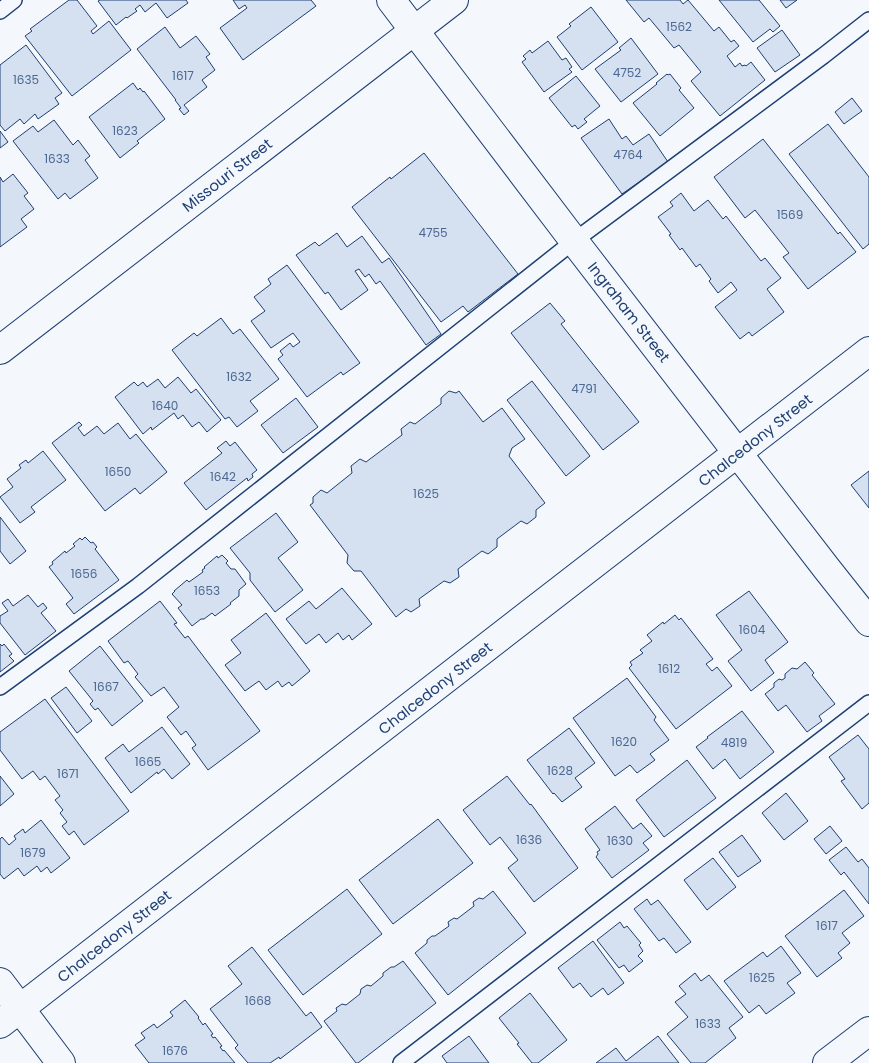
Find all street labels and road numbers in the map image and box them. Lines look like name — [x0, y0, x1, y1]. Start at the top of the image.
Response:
street label: Missouri Street — [178, 133, 276, 217]
street label: Ingraham Street — [583, 257, 675, 367]
street label: Chalcedony Street — [694, 389, 816, 491]
street label: Chalcedony Street — [374, 637, 496, 739]
street label: Chalcedony Street — [53, 885, 175, 987]

